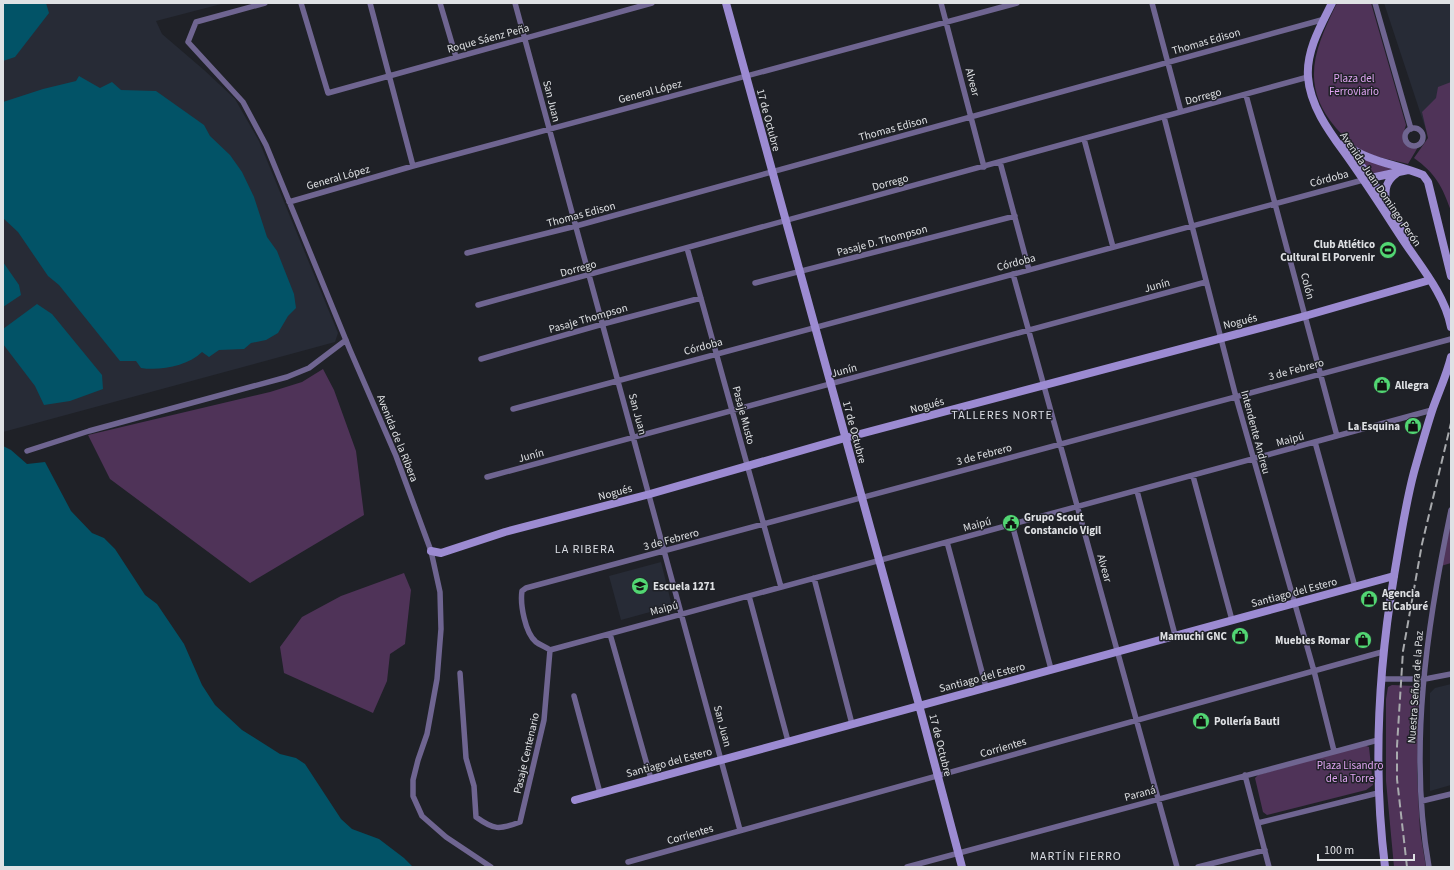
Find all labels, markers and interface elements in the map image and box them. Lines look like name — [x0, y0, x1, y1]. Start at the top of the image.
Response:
street label: Roque Sáenz Peña — [445, 20, 531, 57]
street label: Thomas Edison — [1170, 25, 1242, 58]
street label: Alvear — [962, 66, 984, 98]
park label: Plaza del Ferroviario — [1329, 71, 1379, 99]
street label: General López — [617, 76, 684, 107]
street label: San Juan — [539, 79, 564, 124]
street label: Dorrego — [1183, 84, 1223, 109]
street label: 17 de Octubre — [753, 87, 784, 154]
street label: Thomas Edison — [857, 112, 929, 145]
street label: Avenida Juan Domingo Perón — [1337, 129, 1425, 250]
street label: General López — [305, 161, 372, 194]
street label: Córdoba — [1308, 166, 1350, 191]
street label: Dorrego — [870, 170, 910, 195]
street label: Thomas Edison — [545, 198, 617, 231]
street label: Pasaje D. Thompson — [835, 221, 929, 260]
place label: Club Atlético Cultural El Porvenir — [1280, 237, 1376, 265]
sports icon: Club Atlético Cultural El Porvenir — [1378, 240, 1398, 260]
street label: Córdoba — [995, 250, 1037, 275]
street label: Dorrego — [558, 256, 598, 281]
street label: Colón — [1297, 271, 1318, 301]
street label: Junín — [1143, 275, 1172, 296]
street label: Pasaje Thompson — [547, 300, 629, 337]
street label: Nogués — [1221, 310, 1259, 333]
street label: Córdoba — [682, 334, 724, 359]
street label: 3 de Febrero — [1267, 355, 1326, 384]
street label: Junín — [830, 360, 859, 381]
shop icon: Allegra — [1372, 375, 1392, 395]
place label: Allegra — [1394, 378, 1429, 393]
street label: Pasaje Musto — [729, 384, 758, 446]
street label: Intendente Andreu — [1237, 389, 1274, 476]
street label: Avenida de la Ribera — [373, 392, 422, 484]
street label: San Juan — [625, 392, 650, 437]
street label: Nogués — [908, 394, 946, 417]
street label: 17 de Octubre — [839, 399, 870, 466]
district label: TALLERES NORTE — [951, 407, 1053, 424]
shop icon: La Esquina — [1403, 416, 1423, 436]
place label: La Esquina — [1348, 419, 1400, 434]
street label: Maipú — [1274, 429, 1306, 450]
street label: 3 de Febrero — [955, 440, 1014, 469]
street label: Junín — [517, 445, 546, 466]
street label: Nogués — [596, 481, 634, 504]
place label: Grupo Scout Constancio Vigil — [1024, 510, 1102, 538]
public building icon: Grupo Scout Constancio Vigil — [1001, 513, 1021, 533]
street label: Maipú — [961, 514, 993, 535]
street label: 3 de Febrero — [642, 525, 701, 554]
district label: LA RIBERA — [555, 541, 615, 558]
street label: Alvear — [1093, 552, 1116, 584]
street label: Santiago del Estero — [1249, 574, 1339, 611]
school or university icon: Escuela 1271 — [630, 576, 650, 596]
place label: Escuela 1271 — [653, 579, 716, 594]
place label: Agencia El Caburé — [1381, 586, 1428, 614]
shop icon: Agencia El Caburé — [1359, 589, 1379, 609]
street label: Maipú — [648, 598, 680, 619]
shop icon: Mamuchi GNC — [1230, 626, 1250, 646]
place label: Mamuchi GNC — [1160, 629, 1228, 644]
shop icon: Muebles Romar — [1353, 630, 1373, 650]
street label: Nuestra Señora de la Paz — [1404, 630, 1427, 744]
place label: Muebles Romar — [1275, 633, 1351, 648]
street label: Santiago del Estero — [937, 659, 1027, 696]
street label: San Juan — [710, 704, 735, 749]
street label: Pasaje Centenario — [510, 711, 543, 795]
shop icon: Pollería Bauti — [1191, 711, 1211, 731]
street label: 17 de Octubre — [925, 712, 956, 779]
place label: Pollería Bauti — [1214, 714, 1280, 729]
street label: Corrientes — [978, 734, 1028, 761]
street label: Santiago del Estero — [624, 744, 714, 781]
park label: Plaza Lisandro de la Torre — [1317, 758, 1383, 786]
street label: Paraná — [1123, 782, 1158, 805]
street label: Corrientes — [665, 821, 715, 848]
scale bar — [1318, 836, 1414, 862]
text: 100 m — [1324, 842, 1354, 859]
district label: MARTÍN FIERRO — [1030, 848, 1122, 865]

